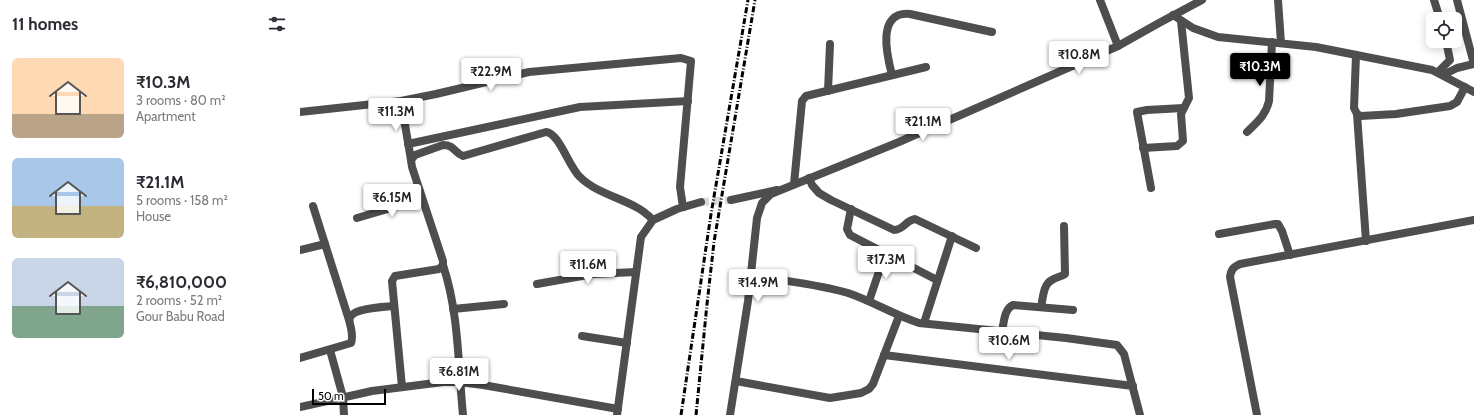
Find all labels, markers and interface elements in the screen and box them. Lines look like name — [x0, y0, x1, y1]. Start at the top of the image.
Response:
map controls — [1426, 12, 1462, 48]
button: locate — [1426, 12, 1462, 48]
icon: filters — [266, 13, 288, 35]
text: 11 homes — [12, 14, 78, 34]
pin: ₹10.8M — [1046, 41, 1112, 75]
text: ₹10.8M — [1058, 46, 1100, 62]
pin: ₹10.3M — [1227, 53, 1293, 87]
pin: ₹22.9M — [458, 58, 524, 92]
text: ₹10.3M — [1239, 58, 1281, 74]
text: ₹22.9M — [470, 63, 512, 79]
text: ₹10.3M — [136, 72, 190, 92]
icon: home — [44, 74, 92, 122]
text: 3 rooms · 80 m² — [136, 92, 226, 108]
pin: ₹11.3M — [363, 98, 429, 132]
text: ₹11.3M — [377, 103, 415, 119]
text: Apartment — [136, 108, 196, 124]
pin: ₹21.1M — [890, 108, 956, 142]
text: ₹21.1M — [904, 113, 942, 129]
text: ₹21.1M — [136, 172, 184, 192]
icon: home — [44, 174, 92, 222]
pin: ₹6.15M — [359, 184, 425, 218]
text: ₹6.15M — [372, 189, 412, 205]
text: 5 rooms · 158 m² — [136, 192, 228, 208]
text: House — [136, 208, 171, 224]
pin: ₹17.3M — [853, 246, 919, 280]
pin: ₹11.6M — [555, 251, 621, 285]
text: ₹17.3M — [867, 251, 905, 267]
text: ₹11.6M — [569, 256, 607, 272]
pin: ₹14.9M — [725, 269, 791, 303]
text: ₹6,810,000 — [136, 272, 227, 292]
icon: home — [44, 274, 92, 322]
text: ₹14.9M — [738, 274, 778, 290]
text: 2 rooms · 52 m² — [136, 292, 222, 308]
text: Gour Babu Road — [136, 308, 225, 324]
pin: ₹10.6M — [976, 327, 1042, 361]
text: ₹10.6M — [988, 332, 1030, 348]
pin: ₹6.81M — [426, 358, 492, 392]
text: ₹6.81M — [439, 363, 479, 379]
scale bar — [312, 387, 386, 406]
text: 50 m — [318, 389, 344, 403]

